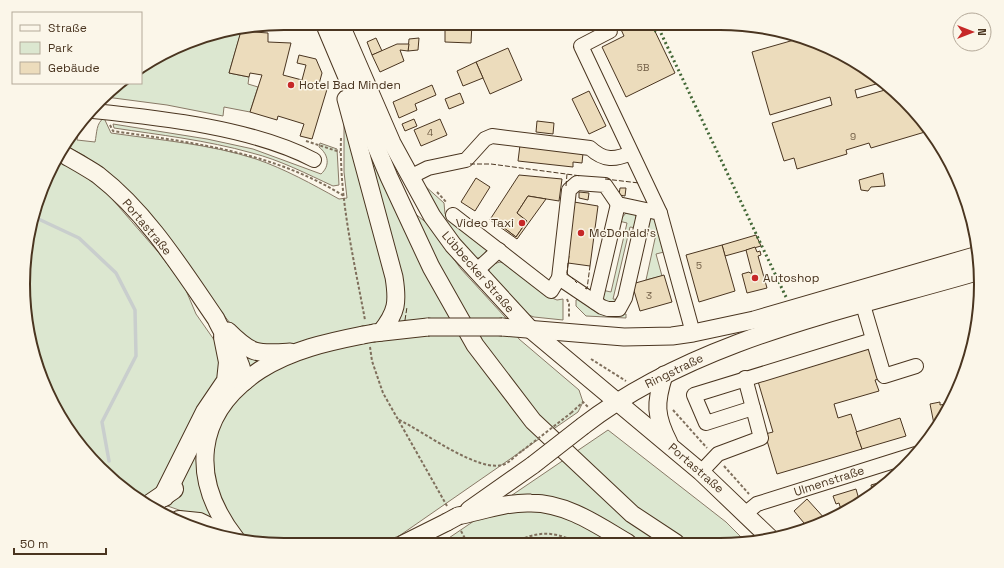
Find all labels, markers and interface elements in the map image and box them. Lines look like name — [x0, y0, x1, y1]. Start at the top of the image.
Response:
legend — [12, 12, 142, 84]
north arrow — [952, 12, 992, 52]
text: Straße — [48, 20, 87, 36]
text: N — [975, 28, 989, 36]
text: Park — [48, 40, 73, 56]
text: Gebäude — [48, 60, 100, 76]
house number: 5B — [637, 61, 650, 74]
place label: Hotel Bad Minden — [299, 77, 401, 93]
marker: Hotel Bad Minden — [286, 80, 296, 90]
house number: 4 — [427, 126, 433, 139]
house number: 9 — [850, 130, 856, 143]
street label: Portastraße — [119, 195, 175, 259]
place label: Video Taxi — [456, 215, 514, 231]
marker: Video Taxi — [517, 218, 527, 228]
place label: McDonald's — [589, 225, 656, 241]
street label: Lübbecker Straße — [438, 228, 518, 316]
marker: McDonald's — [576, 228, 586, 238]
house number: 5 — [696, 259, 702, 272]
place label: Autoshop — [763, 270, 820, 286]
marker: Autoshop — [750, 273, 760, 283]
house number: 3 — [646, 289, 652, 302]
street label: Ringstraße — [642, 350, 706, 392]
street label: Portastraße — [665, 439, 727, 497]
street label: Ulmenstraße — [792, 462, 866, 500]
scale bar — [14, 530, 106, 556]
text: 50 m — [20, 536, 48, 552]

